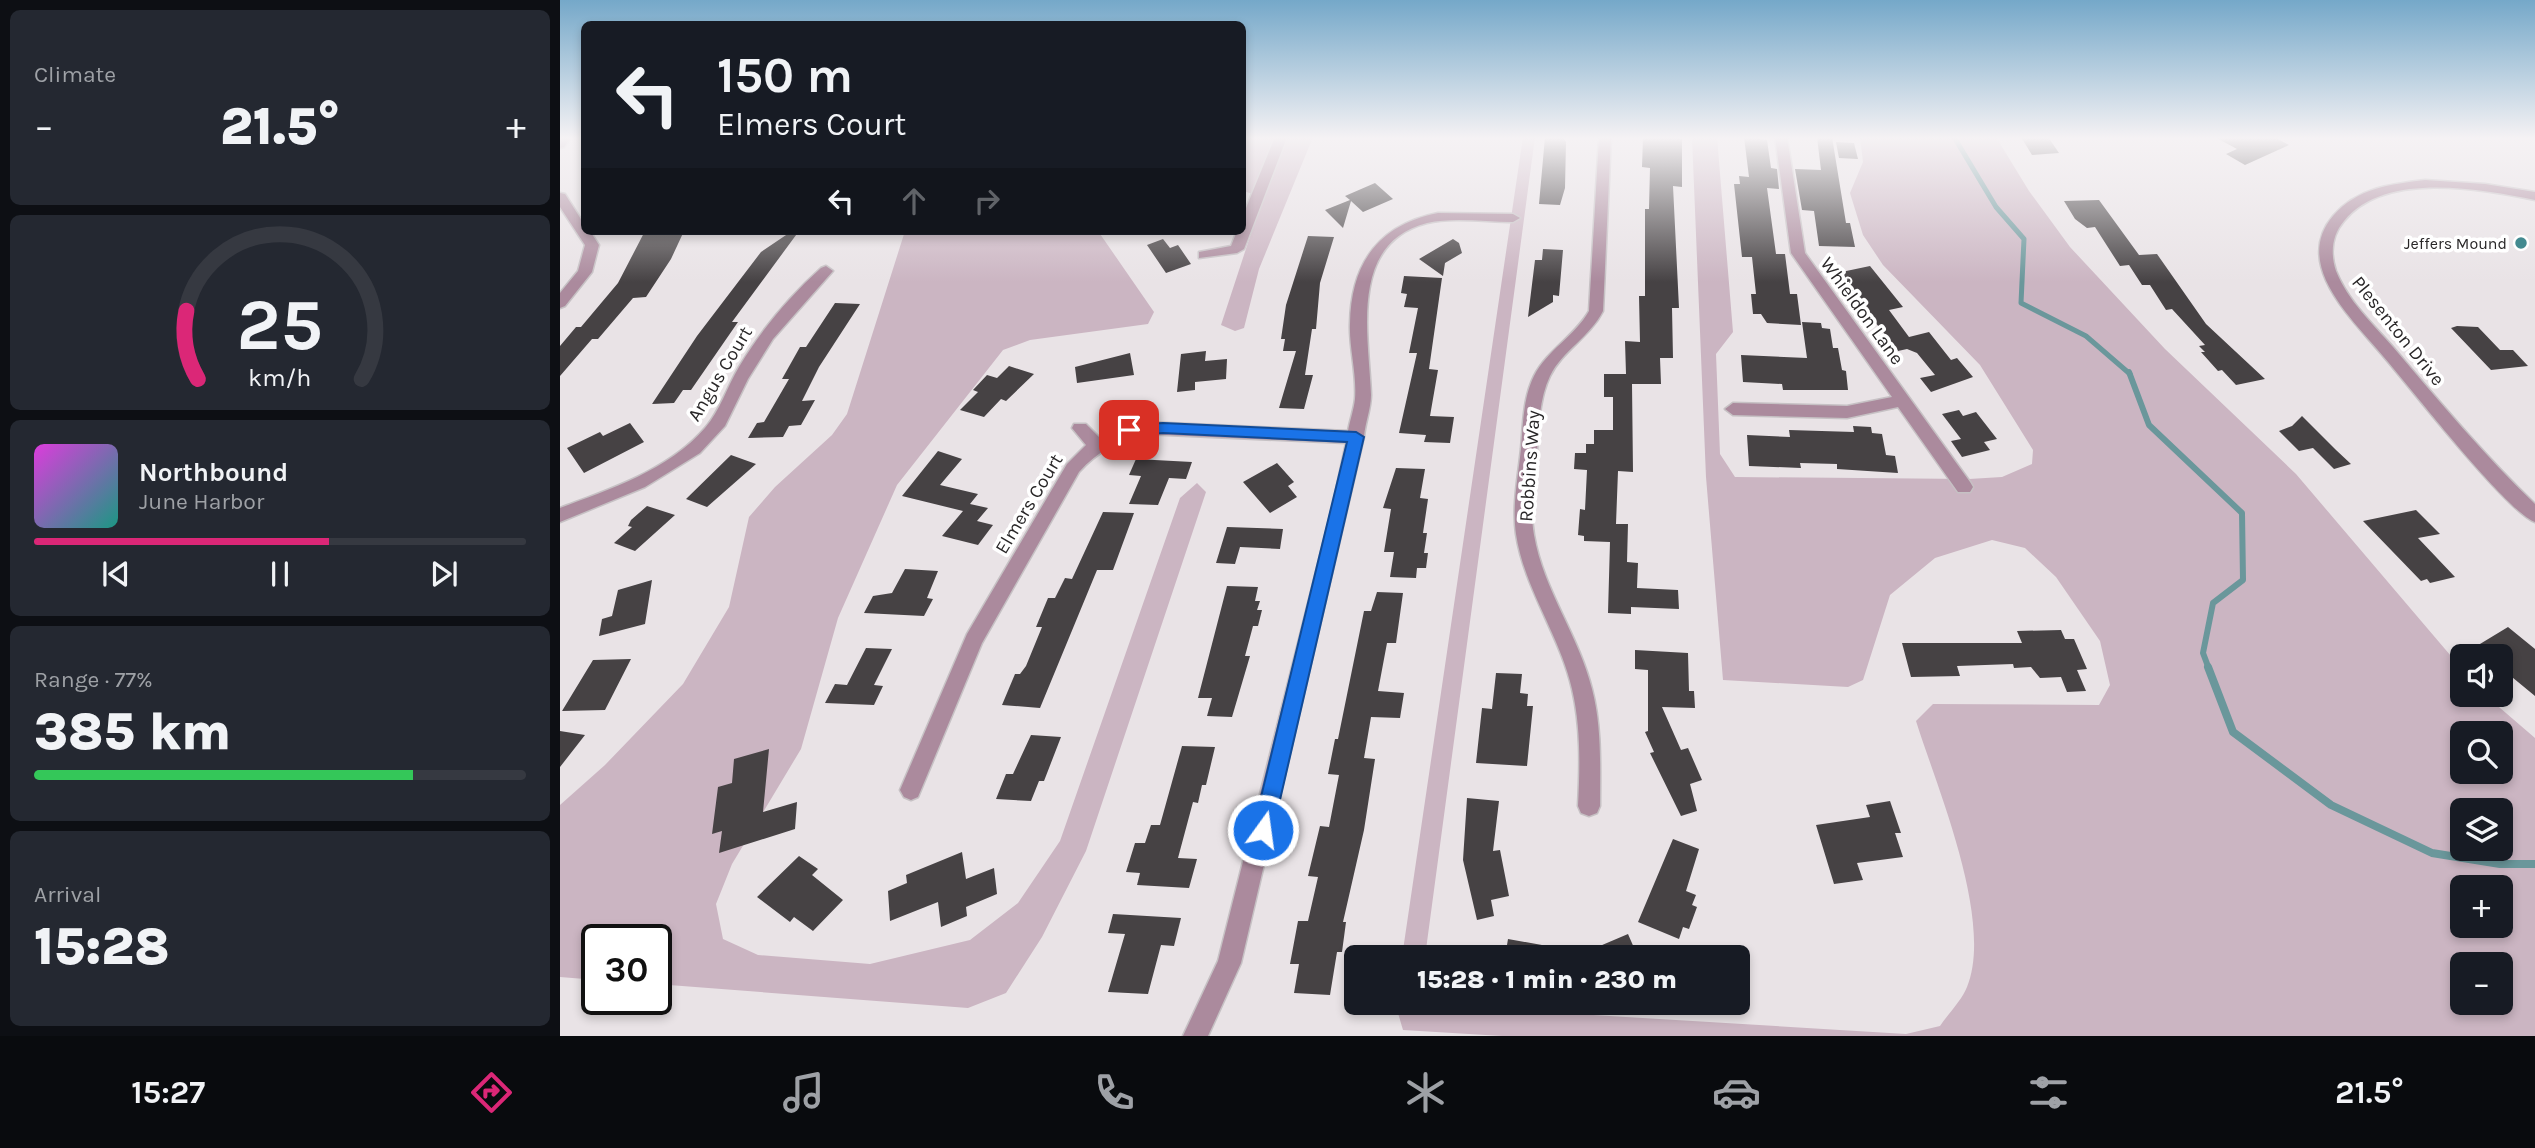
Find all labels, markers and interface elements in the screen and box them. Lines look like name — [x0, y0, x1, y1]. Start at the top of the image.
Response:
text: 150 m — [717, 47, 853, 104]
icon: left — [602, 49, 693, 140]
text: Climate — [34, 61, 116, 88]
text: 21.5° — [220, 96, 340, 157]
text: − — [34, 104, 54, 149]
text: + — [506, 104, 526, 149]
text: Elmers Court — [717, 106, 906, 143]
icon: left — [822, 182, 860, 220]
icon: ahead — [895, 182, 933, 220]
icon: right — [968, 182, 1006, 220]
place label: Jeffers Mound — [2404, 234, 2507, 253]
marker: Jeffers Mound — [2513, 235, 2529, 251]
street label: Whieldon Lane — [1816, 253, 1908, 369]
street label: Plesenton Drive — [2347, 272, 2449, 390]
text: 25 — [237, 282, 323, 367]
street label: Angus Court — [683, 323, 757, 425]
text: km/h — [248, 363, 312, 392]
pin — [1099, 400, 1159, 460]
street label: Robbins Way — [1515, 409, 1545, 523]
icon: arrive — [1110, 411, 1148, 449]
street label: Elmers Court — [991, 450, 1067, 558]
text: Northbound — [139, 457, 288, 488]
text: June Harbor — [139, 488, 264, 515]
icon: previous — [97, 555, 135, 593]
icon: pause — [261, 555, 299, 593]
icon: next — [425, 555, 463, 593]
map controls — [2450, 644, 2513, 1015]
button: sound — [2450, 644, 2513, 707]
text: Range · 77% — [34, 666, 153, 693]
text: 385 km — [34, 701, 231, 762]
button: search — [2450, 721, 2513, 784]
position arrow — [1226, 793, 1300, 867]
button: layers — [2450, 798, 2513, 861]
button: + — [2450, 875, 2513, 938]
text: Arrival — [34, 881, 101, 908]
text: 15:28 — [34, 916, 170, 977]
speed limit sign: 30 — [581, 924, 672, 1015]
button: − — [2450, 952, 2513, 1015]
text: 15:28 · 1 min · 230 m — [1417, 964, 1677, 995]
icon: directions — [467, 1068, 516, 1117]
icon: music — [779, 1068, 828, 1117]
icon: phone — [1090, 1068, 1139, 1117]
icon: climate — [1401, 1068, 1450, 1117]
icon: car — [1712, 1068, 1761, 1117]
icon: filters — [2024, 1068, 2073, 1117]
text: 15:27 — [131, 1074, 205, 1111]
text: 21.5° — [2335, 1074, 2404, 1111]

